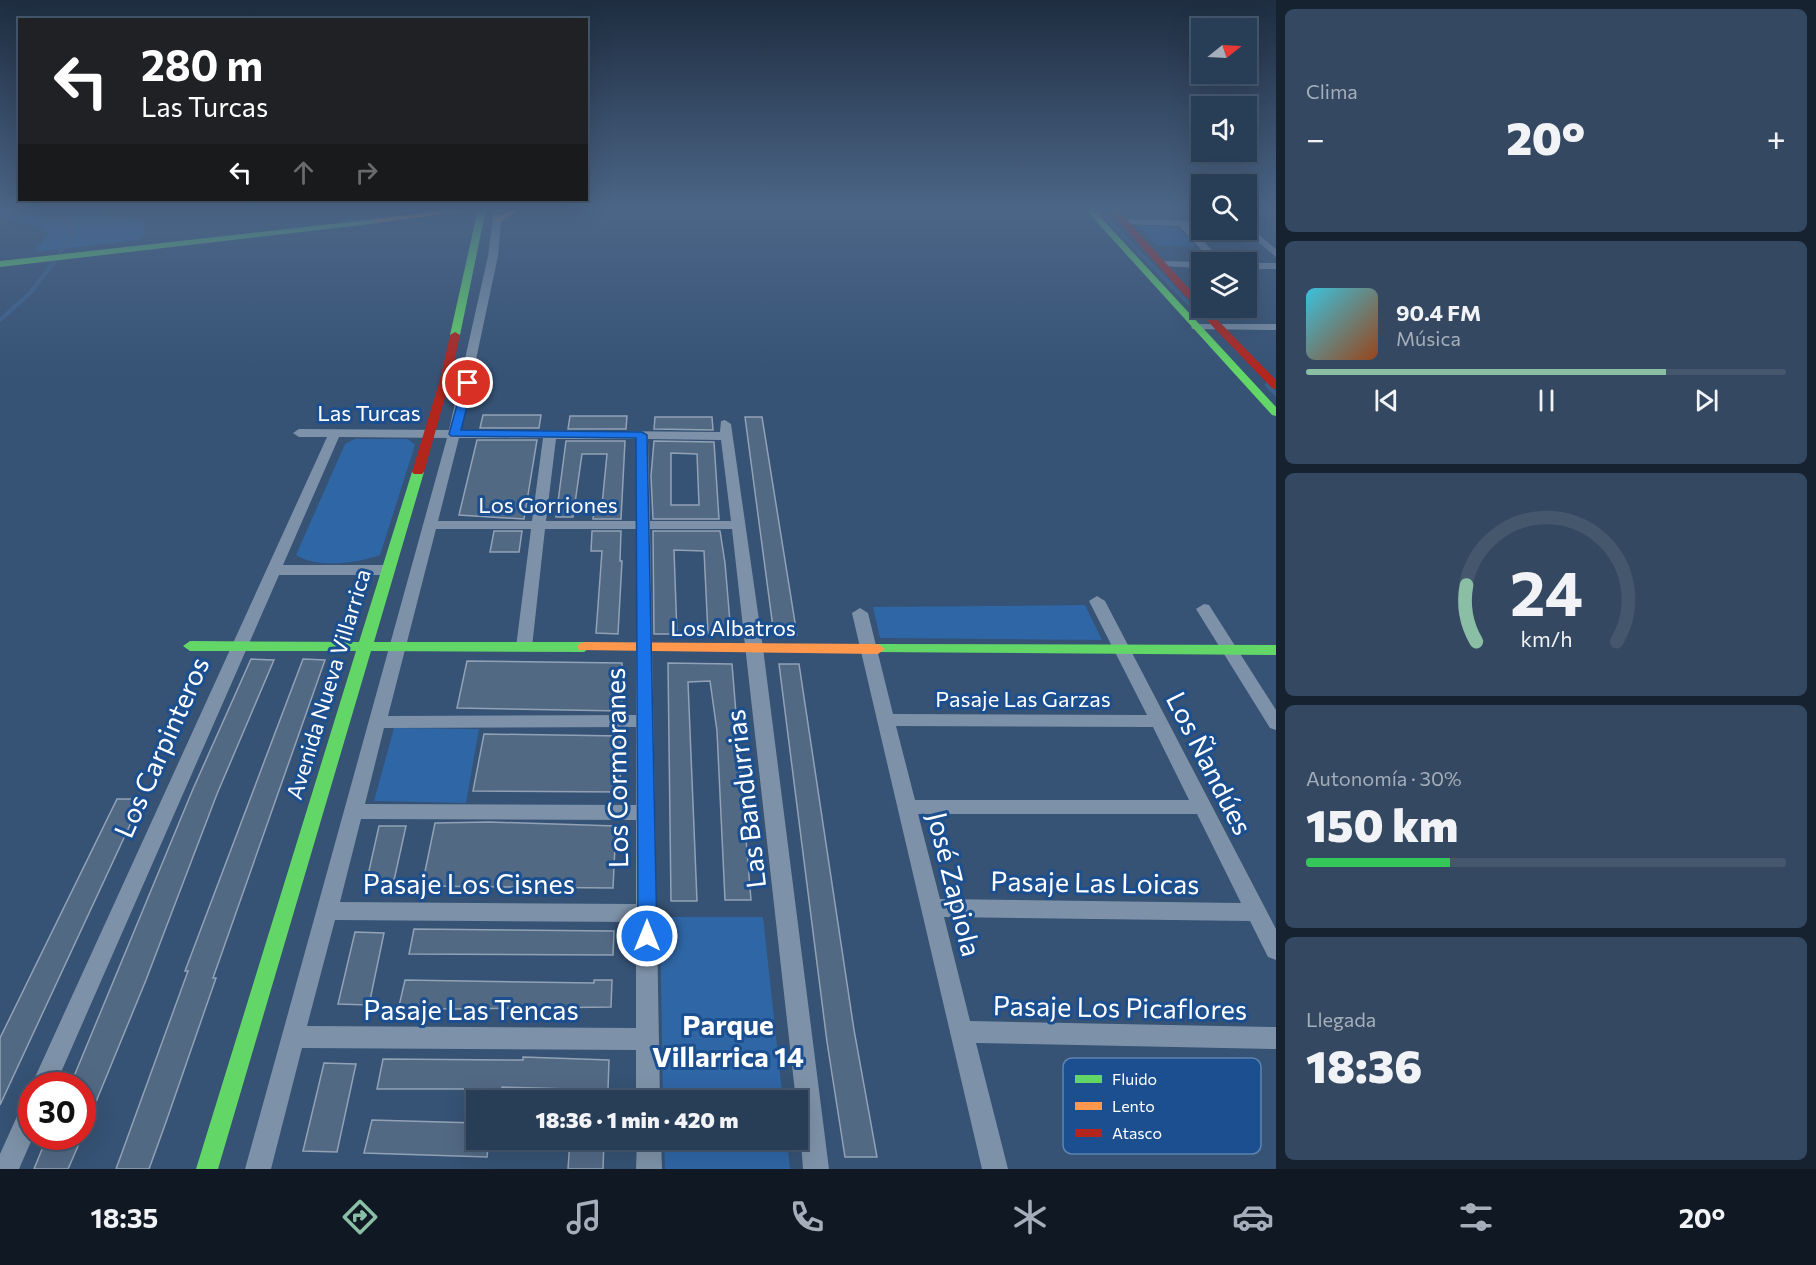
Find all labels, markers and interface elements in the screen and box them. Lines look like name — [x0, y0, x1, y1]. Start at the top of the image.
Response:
north arrow — [1191, 18, 1257, 84]
map controls — [1191, 18, 1257, 318]
text: 280 m — [141, 38, 263, 90]
icon: left — [42, 42, 120, 120]
text: Clima — [1306, 79, 1358, 103]
text: Las Turcas — [141, 90, 268, 123]
button: sound — [1191, 96, 1257, 162]
text: 20° — [1506, 109, 1585, 164]
text: − — [1306, 117, 1325, 158]
text: + — [1767, 117, 1786, 158]
icon: left — [224, 156, 257, 189]
icon: ahead — [287, 156, 320, 189]
icon: right — [350, 156, 383, 189]
button: search — [1191, 174, 1257, 240]
button: layers — [1191, 252, 1257, 318]
text: 90.4 FM — [1396, 299, 1481, 326]
text: Música — [1396, 326, 1461, 350]
pin — [442, 357, 493, 408]
icon: arrive — [451, 366, 484, 399]
icon: previous — [1370, 384, 1403, 417]
icon: pause — [1530, 384, 1563, 417]
icon: next — [1690, 384, 1723, 417]
street label: Las Turcas — [317, 399, 421, 426]
street label: Los Gorriones — [478, 491, 618, 518]
text: 24 — [1510, 553, 1582, 629]
street label: Avenida Nueva Villarrica — [280, 565, 376, 803]
street label: Los Albatros — [670, 614, 796, 641]
text: km/h — [1520, 625, 1572, 651]
street label: Los Carpinteros — [106, 652, 216, 842]
street label: Los Cormoranes — [598, 667, 634, 869]
street label: Pasaje Las Garzas — [935, 685, 1111, 712]
street label: Los Ñandúes — [1160, 686, 1260, 840]
street label: Las Bandurrias — [718, 708, 772, 890]
text: Autonomía · 30% — [1306, 766, 1462, 790]
text: 150 km — [1306, 796, 1458, 851]
street label: José Zapiola — [921, 808, 989, 960]
street label: Pasaje Las Loicas — [990, 864, 1200, 900]
street label: Pasaje Los Cisnes — [363, 867, 575, 900]
position arrow — [615, 904, 679, 968]
street label: Pasaje Los Picaflores — [993, 988, 1247, 1026]
street label: Pasaje Las Tencas — [363, 993, 579, 1026]
district label: Parque Villarrica 14 — [652, 1007, 804, 1073]
text: Llegada — [1306, 1007, 1376, 1031]
text: 18:36 — [1306, 1037, 1422, 1092]
legend — [1063, 1058, 1261, 1154]
text: Fluido — [1112, 1069, 1157, 1088]
speed limit sign: 30 — [18, 1072, 96, 1150]
text: Lento — [1112, 1096, 1155, 1115]
text: 18:36 · 1 min · 420 m — [535, 1106, 739, 1133]
text: Atasco — [1112, 1123, 1162, 1142]
icon: directions — [339, 1196, 381, 1238]
icon: music — [563, 1196, 605, 1238]
icon: phone — [786, 1196, 828, 1238]
icon: climate — [1009, 1196, 1051, 1238]
icon: car — [1232, 1196, 1274, 1238]
icon: filters — [1455, 1196, 1497, 1238]
text: 18:35 — [91, 1201, 158, 1234]
text: 20° — [1679, 1201, 1725, 1234]

